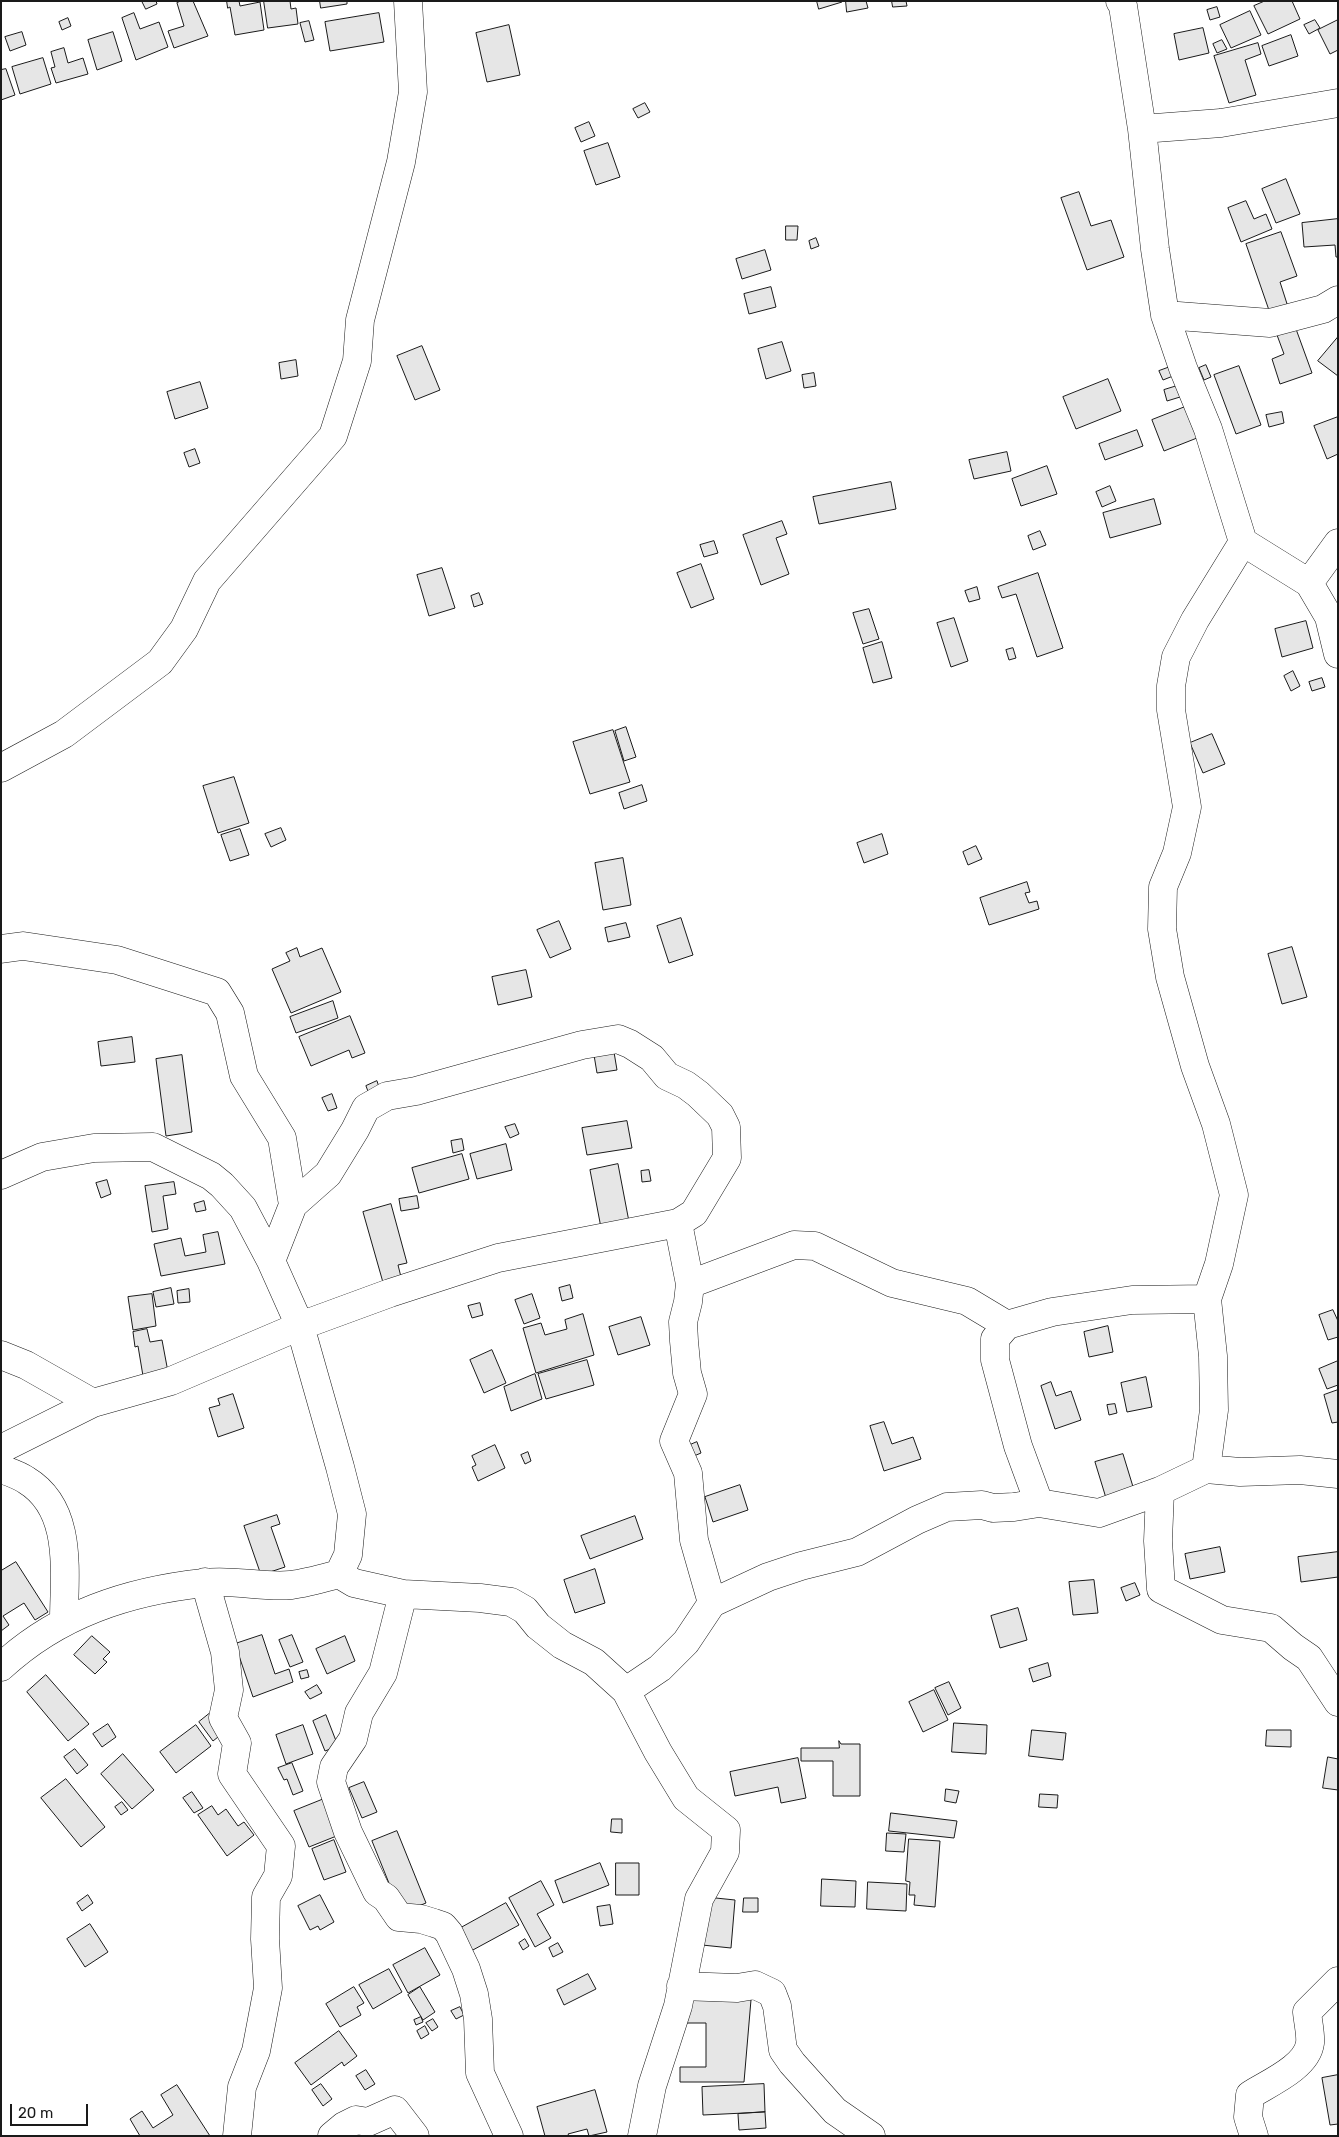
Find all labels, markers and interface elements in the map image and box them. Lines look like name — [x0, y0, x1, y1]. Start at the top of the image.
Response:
scale bar — [12, 2094, 90, 2126]
text: 20 m — [18, 2104, 53, 2122]

